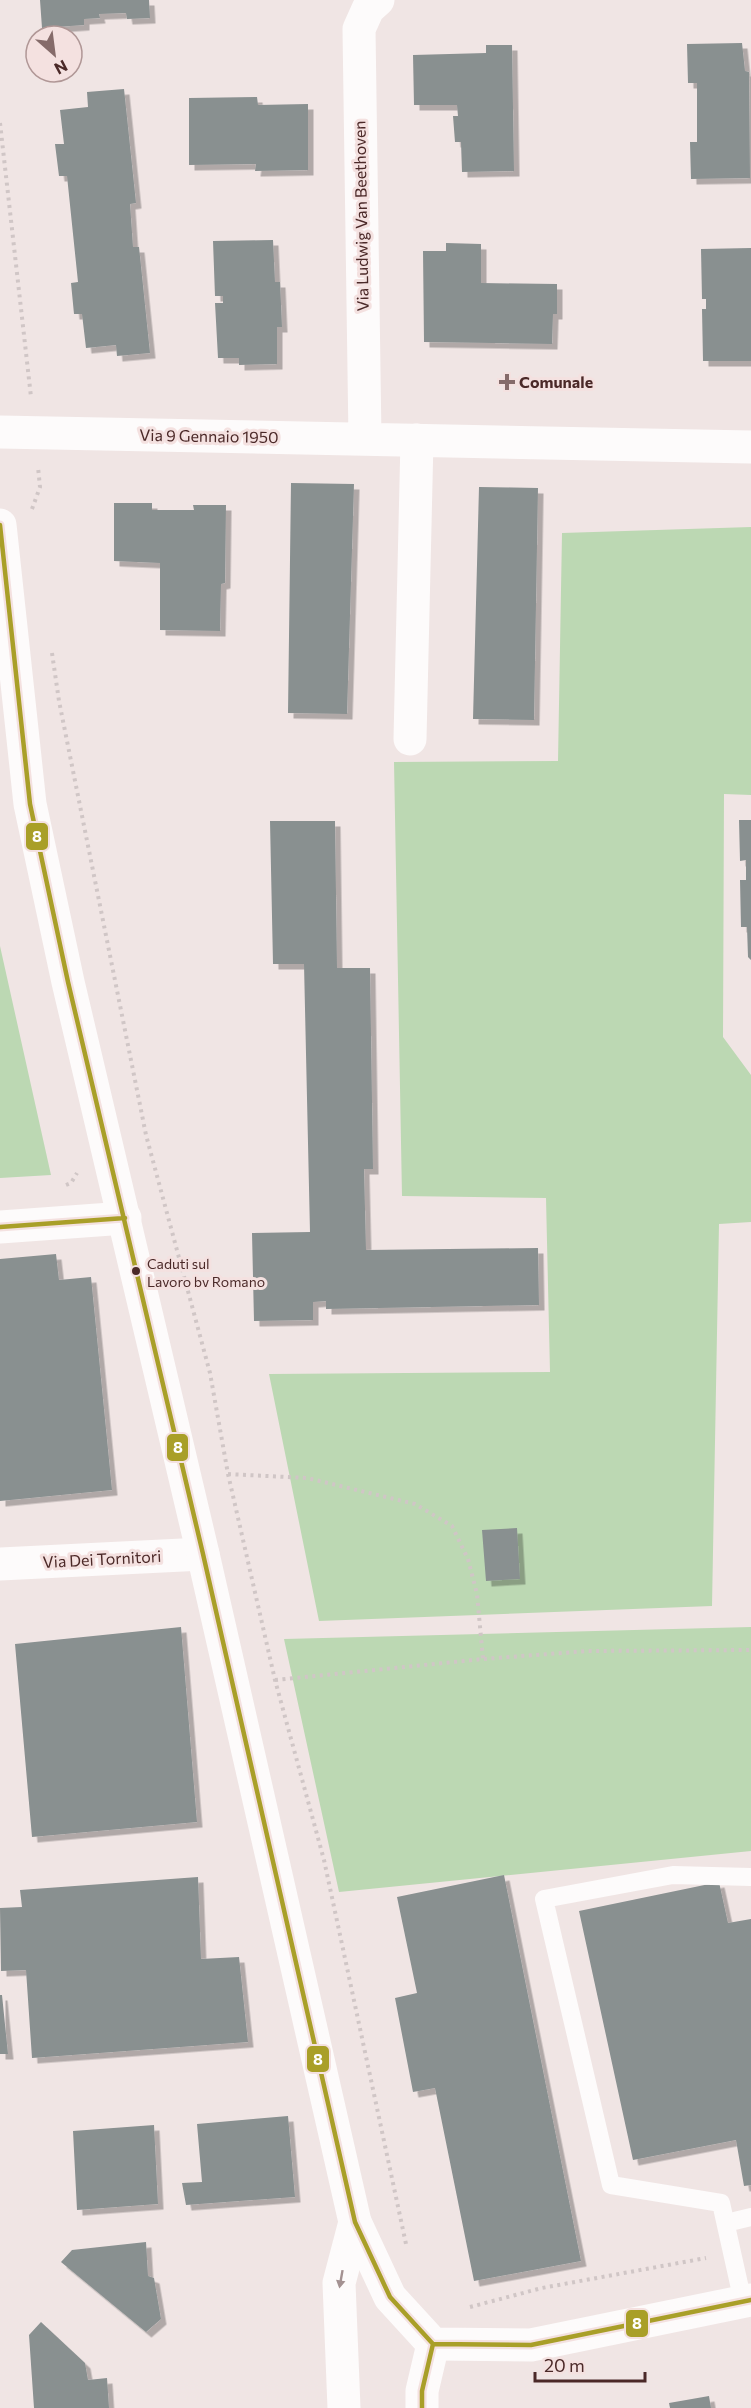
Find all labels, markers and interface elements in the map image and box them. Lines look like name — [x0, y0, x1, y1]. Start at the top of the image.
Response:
north arrow — [24, 24, 84, 84]
text: N — [52, 56, 71, 79]
street label: Via Ludwig Van Beethoven — [349, 120, 372, 312]
place label: Comunale — [519, 372, 593, 391]
marker: Comunale — [500, 375, 514, 389]
street label: Via 9 Gennaio 1950 — [139, 425, 279, 446]
line badge: 8 — [25, 822, 49, 851]
text: 8 — [32, 826, 42, 845]
place label: Caduti sul Lavoro bv Romano — [147, 1255, 265, 1290]
marker: Caduti sul Lavoro bv Romano — [130, 1265, 142, 1277]
line badge: 8 — [166, 1433, 189, 1462]
text: 8 — [173, 1437, 183, 1456]
street label: Via Dei Tornitori — [42, 1546, 162, 1571]
line badge: 8 — [306, 2045, 330, 2073]
text: 8 — [313, 2049, 323, 2068]
one-way arrow — [336, 2270, 345, 2289]
line badge: 8 — [625, 2309, 649, 2338]
text: 8 — [632, 2313, 642, 2332]
scale bar — [535, 2345, 644, 2383]
text: 20 m — [544, 2354, 585, 2376]

